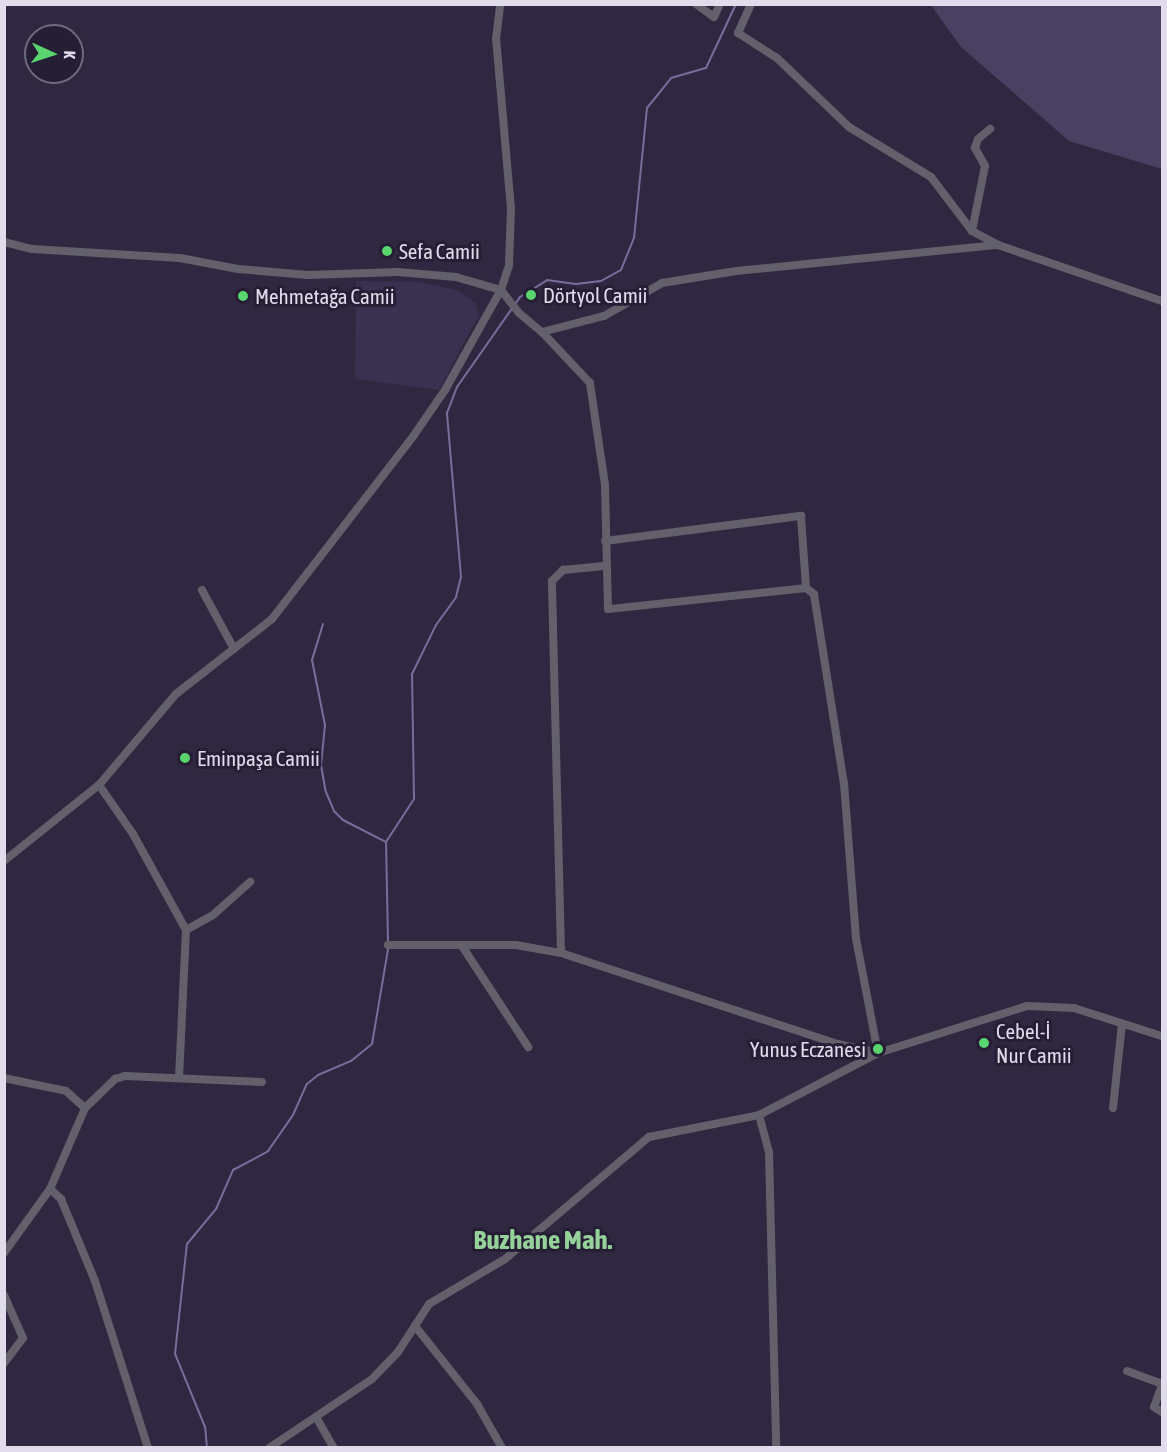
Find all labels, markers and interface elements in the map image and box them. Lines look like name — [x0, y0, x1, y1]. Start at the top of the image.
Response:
north arrow — [24, 24, 84, 84]
text: K — [61, 50, 79, 59]
place label: Sefa Camii — [399, 238, 480, 264]
marker: Sefa Camii — [380, 244, 394, 258]
place label: Dörtyol Camii — [543, 282, 647, 308]
place label: Mehmetağa Camii — [255, 283, 395, 309]
marker: Dörtyol Camii — [524, 288, 538, 302]
marker: Mehmetağa Camii — [236, 289, 250, 303]
place label: Eminpaşa Camii — [197, 745, 320, 771]
marker: Eminpaşa Camii — [178, 751, 192, 765]
place label: Cebel-İ Nur Camii — [996, 1018, 1072, 1068]
place label: Yunus Eczanesi — [750, 1036, 866, 1062]
marker: Cebel-İ Nur Camii — [977, 1036, 991, 1050]
marker: Yunus Eczanesi — [871, 1042, 885, 1056]
district label: Buzhane Mah. — [474, 1224, 612, 1256]

